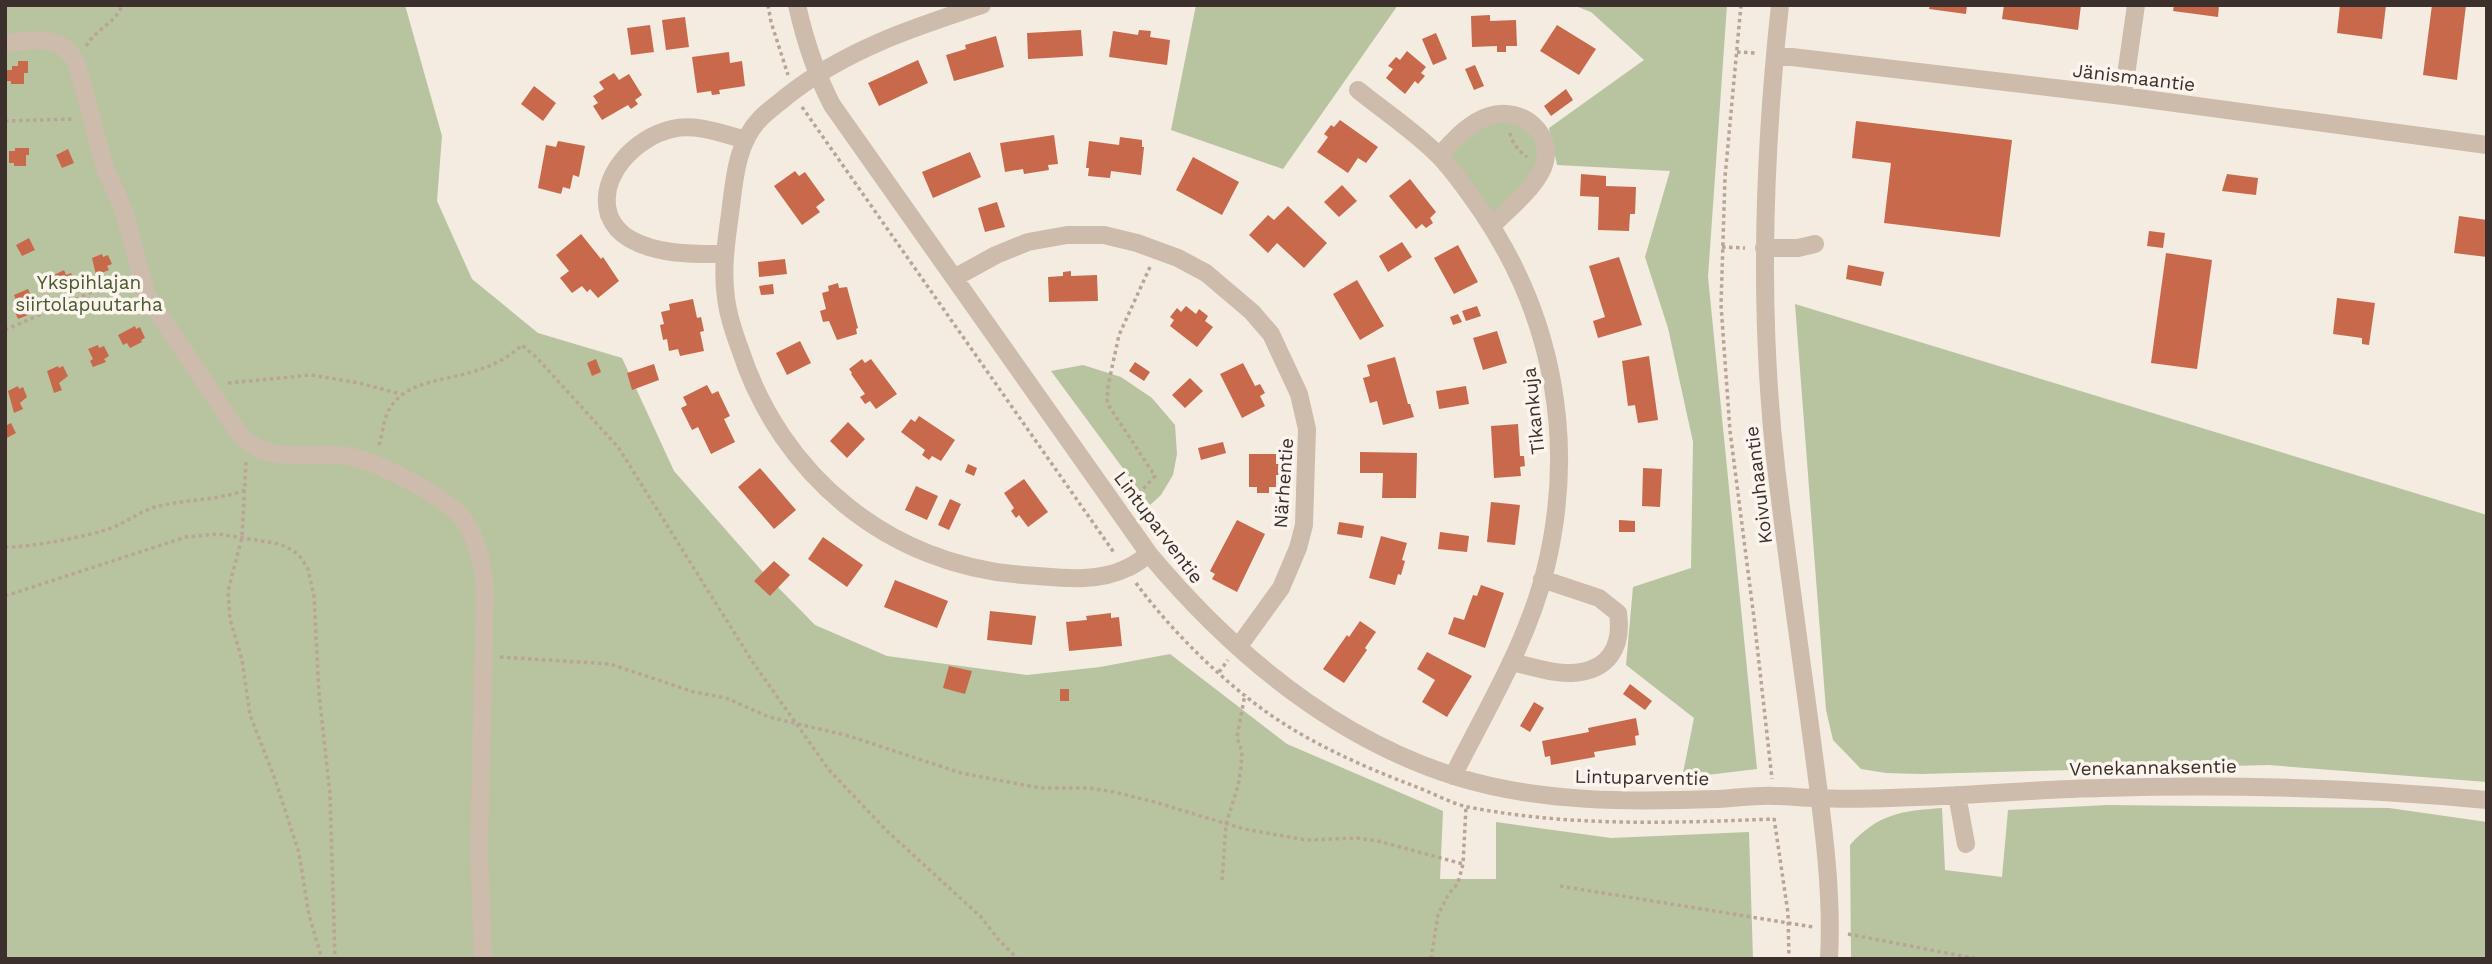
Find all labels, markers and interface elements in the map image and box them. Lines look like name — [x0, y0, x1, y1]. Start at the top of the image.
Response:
street label: Jänismaantie — [2071, 59, 2196, 96]
park label: Ykspihlajan siirtolapuutarha — [15, 271, 163, 316]
street label: Tikankuja — [1517, 366, 1550, 456]
street label: Koivuhaantie — [1740, 425, 1777, 545]
street label: Närhentie — [1269, 437, 1298, 529]
street label: Lintuparventie — [1109, 467, 1208, 588]
street label: Venekannaksentie — [2069, 755, 2237, 780]
street label: Lintuparventie — [1574, 765, 1709, 790]

